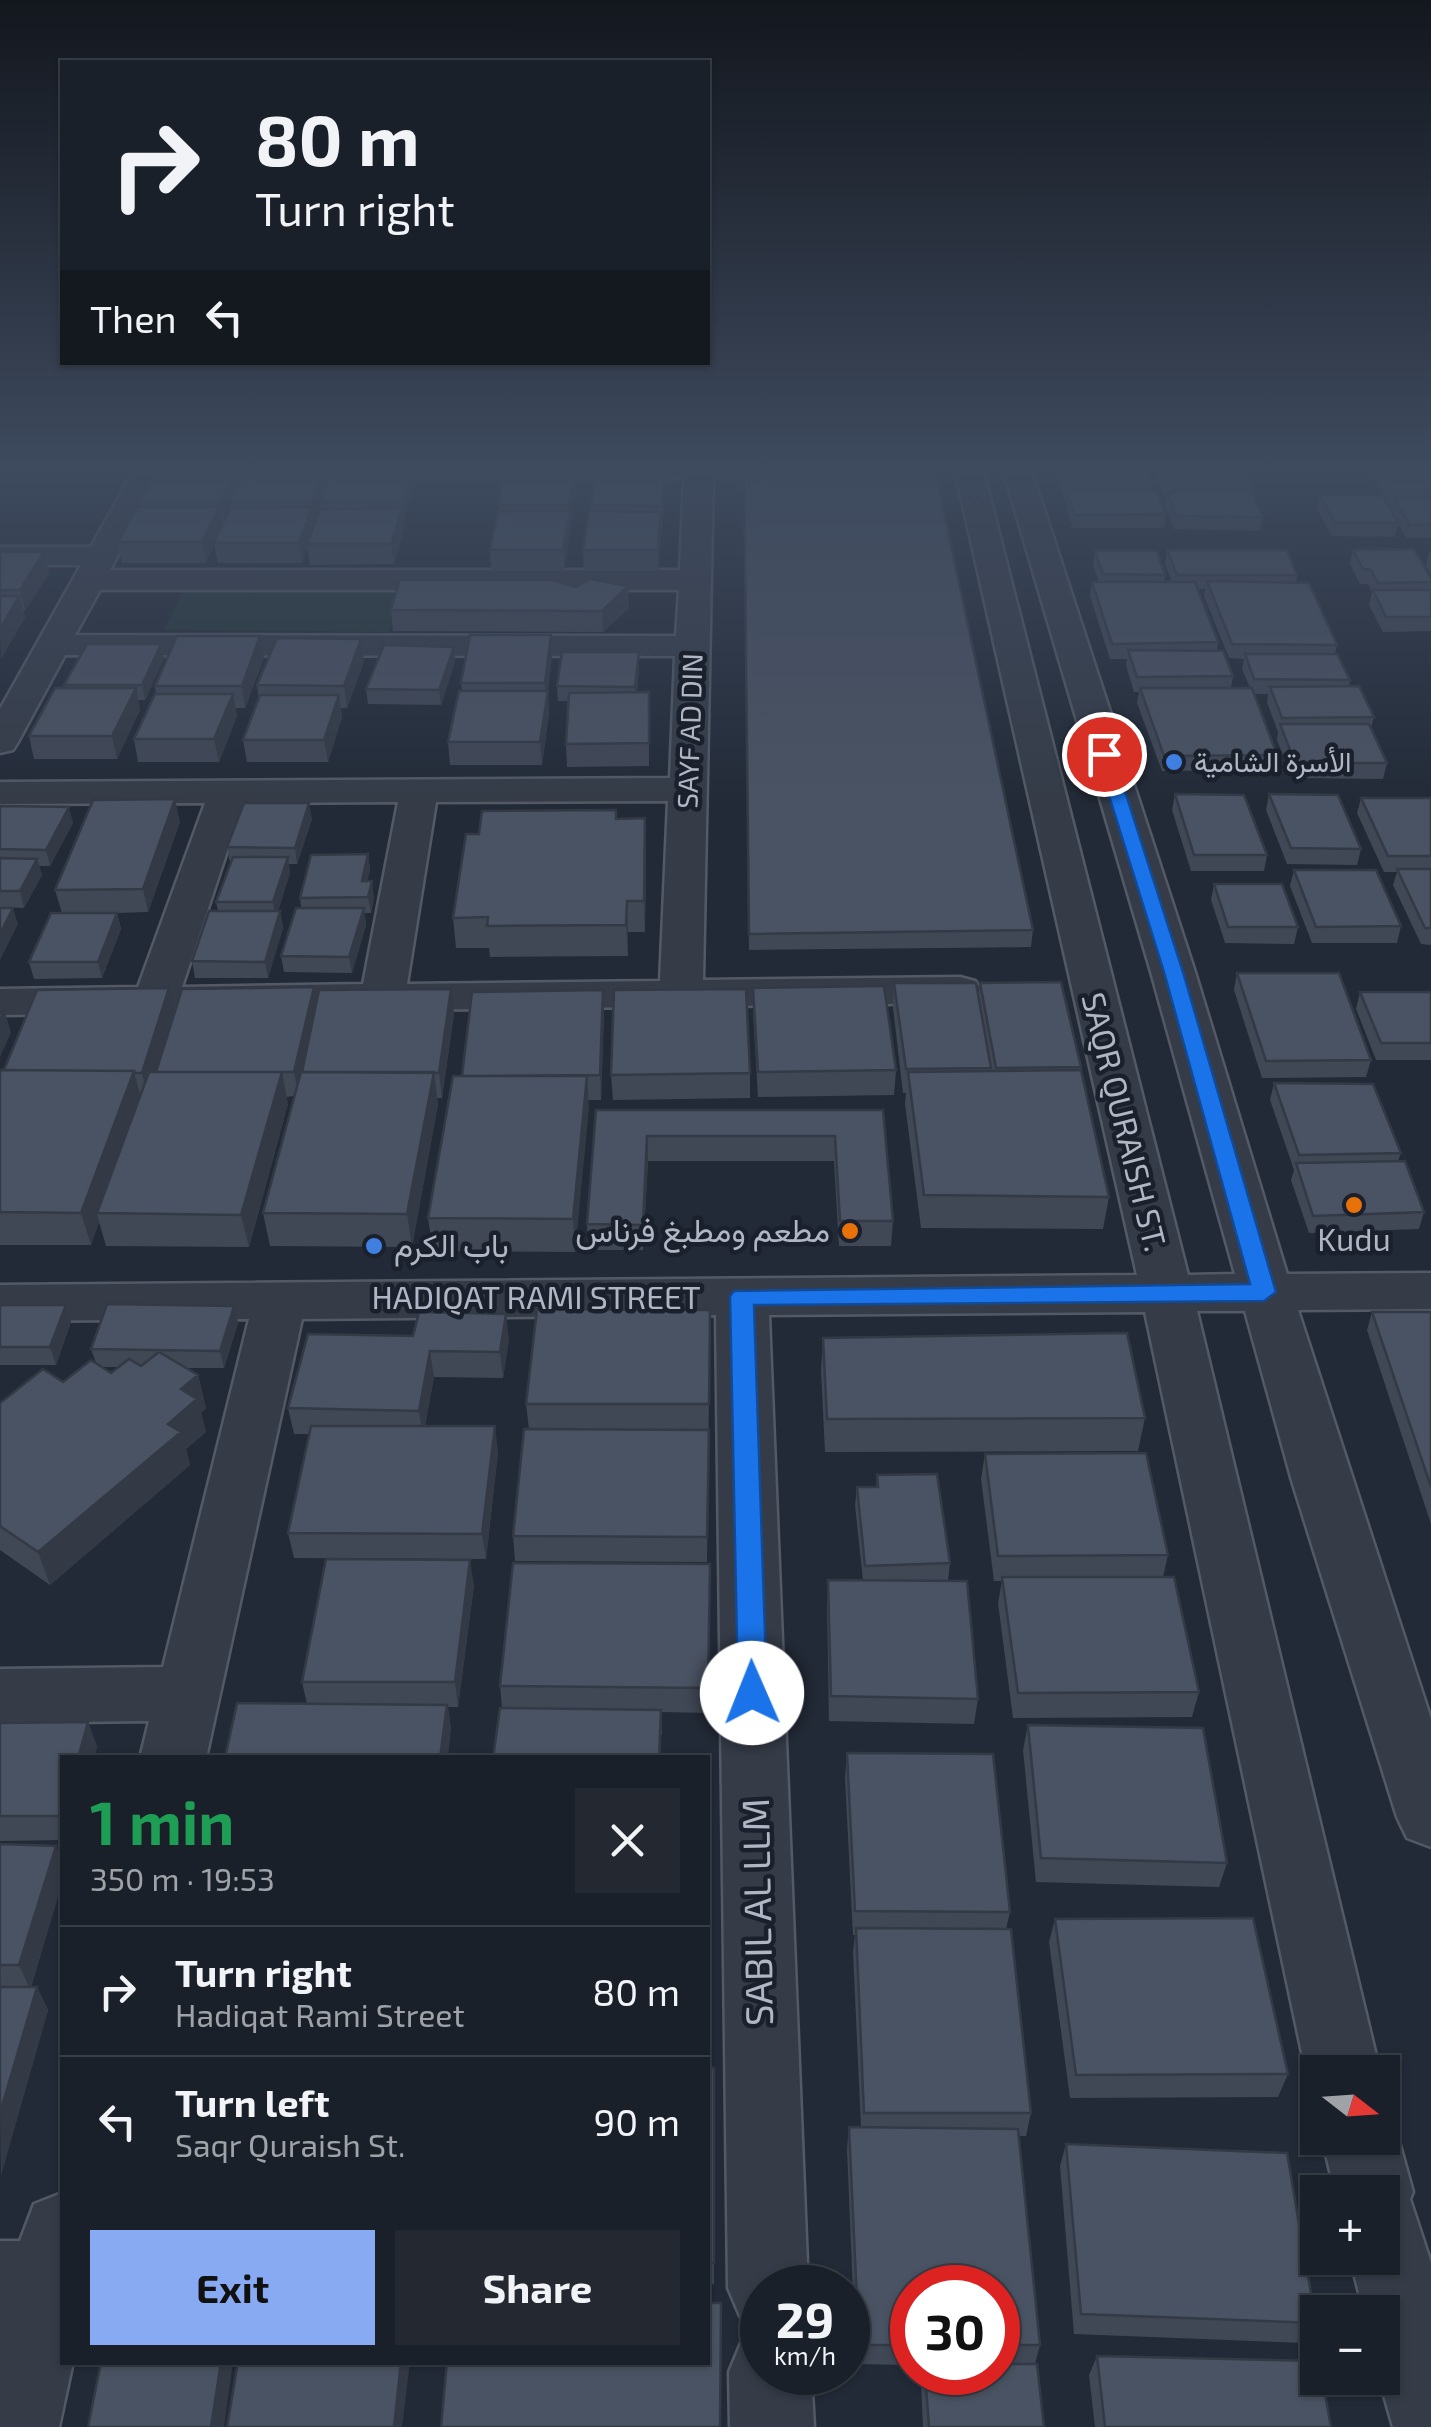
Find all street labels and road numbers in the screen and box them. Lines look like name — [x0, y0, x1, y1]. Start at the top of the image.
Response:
street label: SAYF AD DIN — [669, 653, 709, 809]
street label: SAQR QURAISH ST. — [1074, 988, 1176, 1255]
street label: HADIQAT RAMI STREET — [371, 1277, 701, 1316]
street label: SABIL AL LLM — [731, 1798, 781, 2026]

